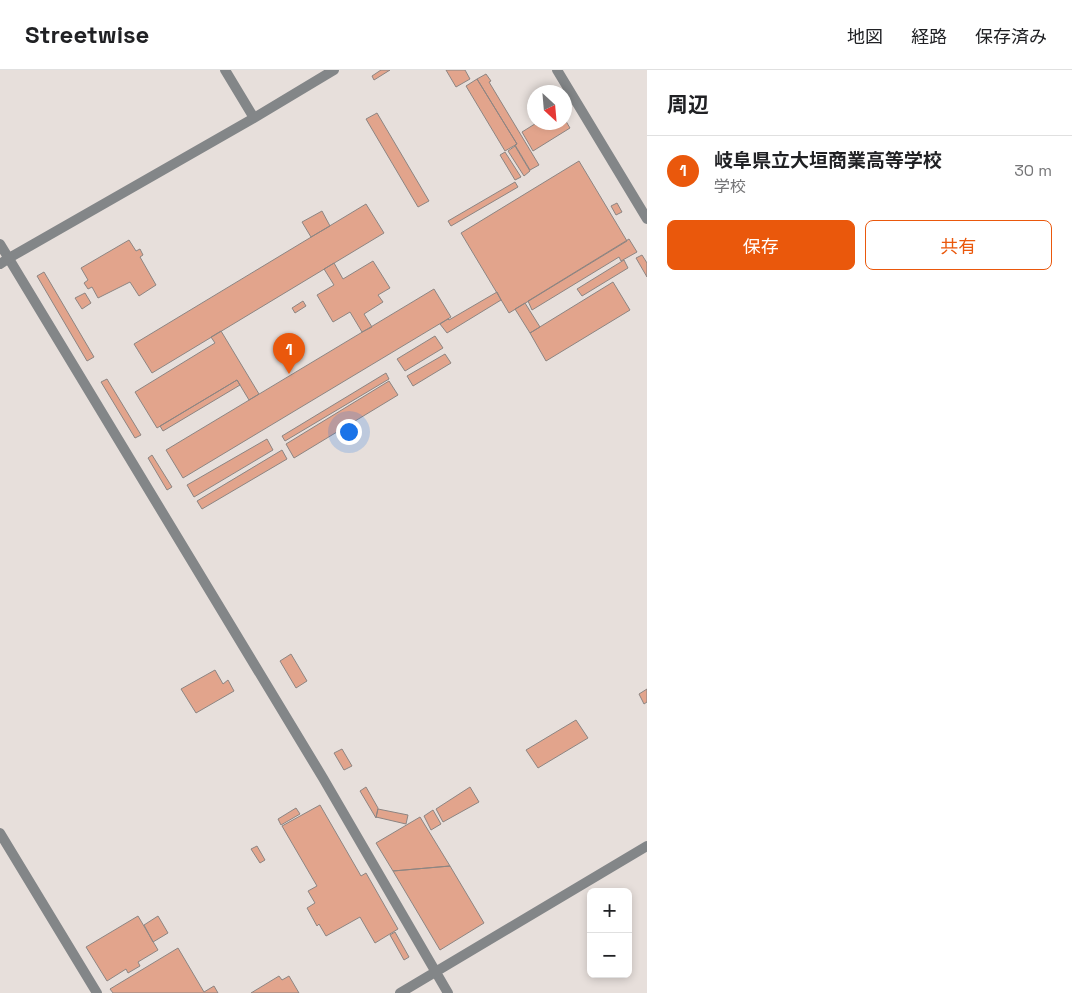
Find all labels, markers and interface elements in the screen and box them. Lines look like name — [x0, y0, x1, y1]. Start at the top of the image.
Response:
text: Streetwise — [25, 19, 149, 50]
text: 地図 — [847, 25, 883, 48]
text: 経路 — [911, 25, 947, 48]
text: 保存済み — [975, 25, 1047, 48]
north arrow — [527, 85, 572, 130]
text: 周辺 — [667, 91, 709, 118]
text: 岐阜県立大垣商業高等学校 — [714, 148, 942, 173]
text: 1 — [679, 160, 687, 181]
text: 30 m — [1014, 160, 1052, 181]
text: 学校 — [714, 176, 746, 197]
button: 保存 — [667, 220, 855, 270]
button: 共有 — [865, 220, 1052, 270]
pin: 1 — [273, 333, 305, 374]
your location — [336, 419, 362, 445]
map controls — [587, 888, 632, 978]
button: + — [587, 888, 632, 933]
button: − — [587, 933, 632, 978]

